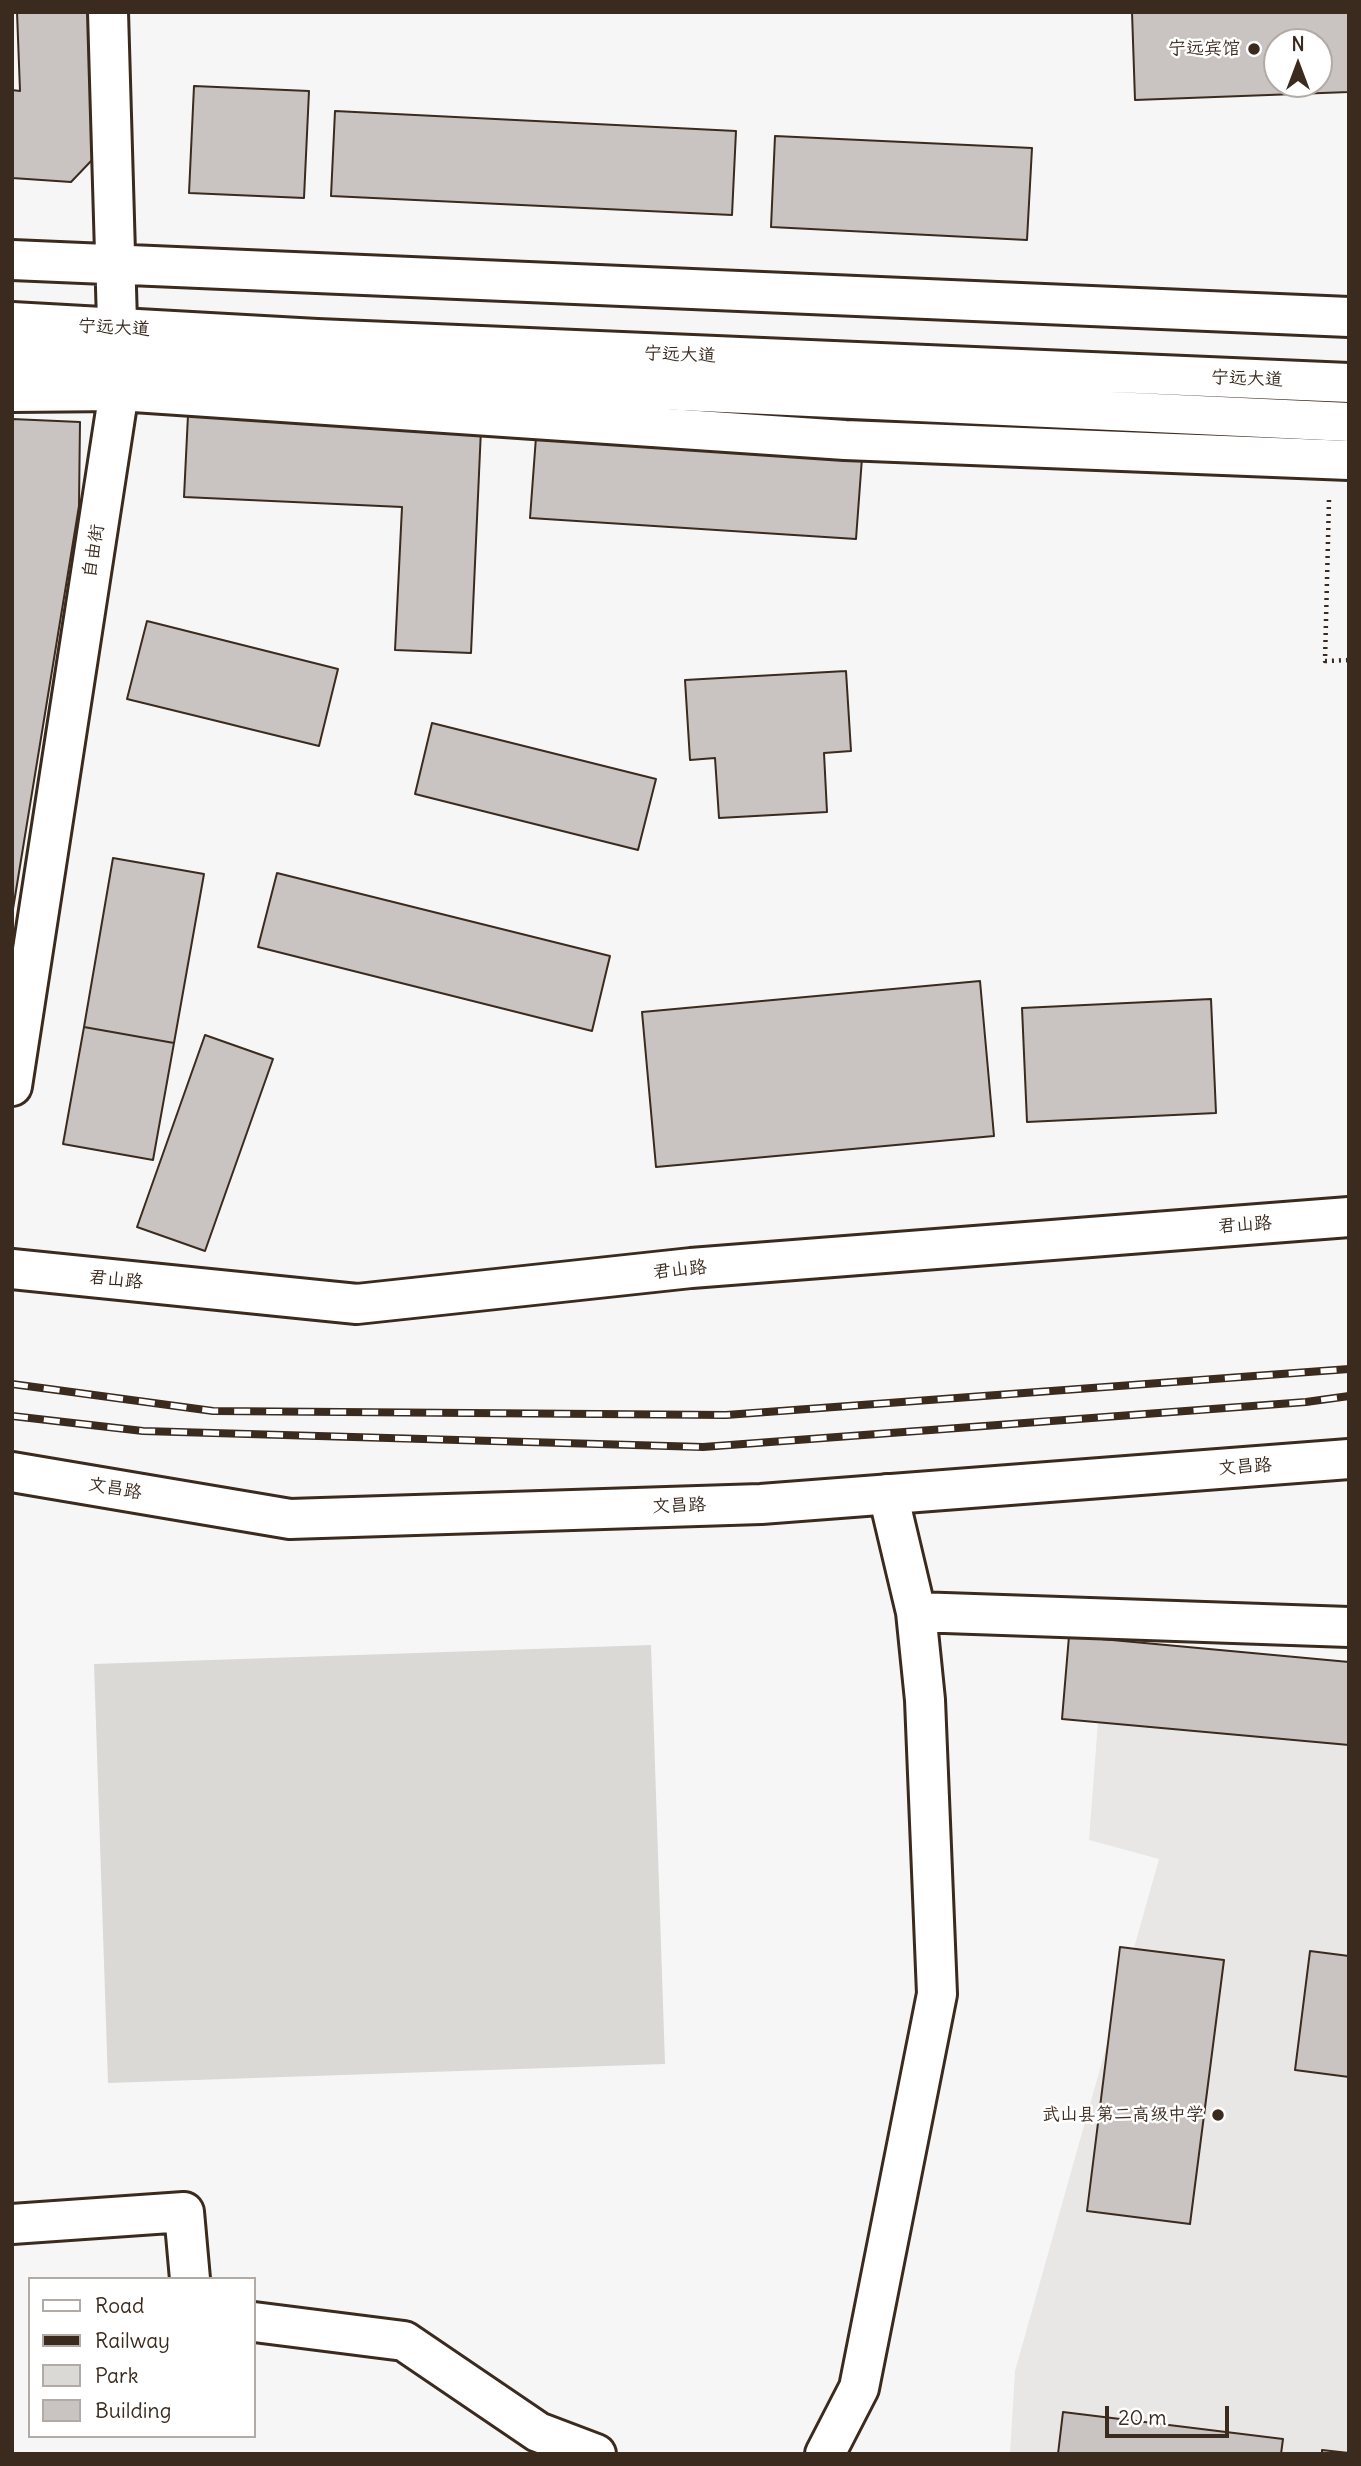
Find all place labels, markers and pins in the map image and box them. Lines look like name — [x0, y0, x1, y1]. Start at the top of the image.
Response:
place label: 宁远宾馆 — [1168, 38, 1240, 60]
marker: 宁远宾馆 — [1246, 41, 1262, 57]
place label: 武山县第二高级中学 — [1042, 2104, 1204, 2126]
marker: 武山县第二高级中学 — [1210, 2107, 1226, 2123]

